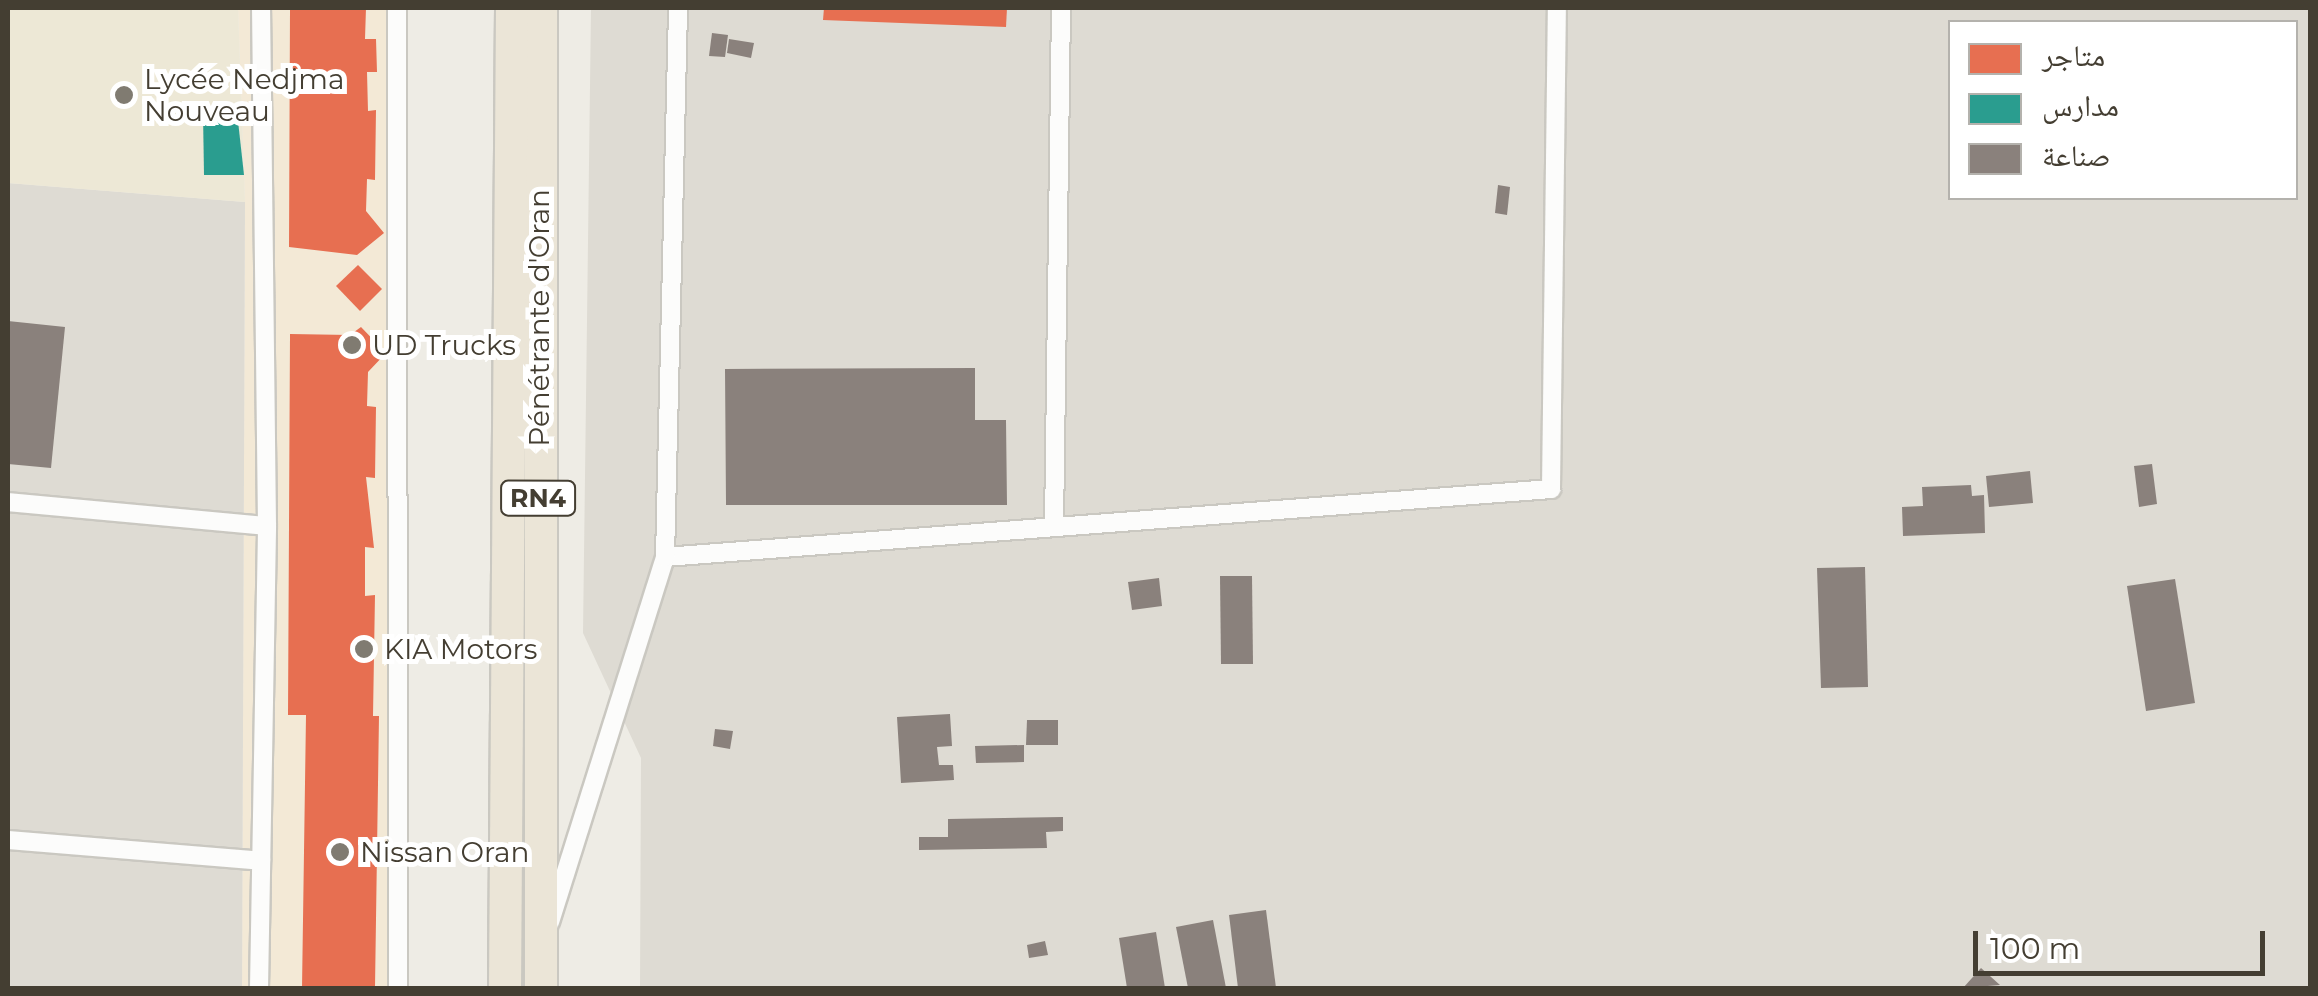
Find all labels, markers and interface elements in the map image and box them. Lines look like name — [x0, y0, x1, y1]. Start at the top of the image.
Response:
legend — [1948, 20, 2298, 200]
text: متاجر — [2042, 37, 2105, 74]
place label: Lycée Nedjma Nouveau — [144, 62, 344, 128]
marker: Lycée Nedjma Nouveau — [113, 84, 135, 106]
text: مدارس — [2042, 87, 2119, 124]
text: صناعة — [2042, 137, 2111, 174]
street label: Pénétrante d'Oran — [522, 189, 556, 447]
place label: UD Trucks — [372, 328, 516, 362]
marker: UD Trucks — [341, 334, 363, 356]
road number: RN4 — [498, 478, 578, 518]
place label: KIA Motors — [384, 632, 537, 666]
marker: KIA Motors — [353, 638, 375, 660]
place label: Nissan Oran — [360, 835, 529, 869]
marker: Nissan Oran — [329, 841, 351, 863]
scale bar — [1978, 911, 2270, 973]
text: 100 m — [1990, 930, 2080, 967]

